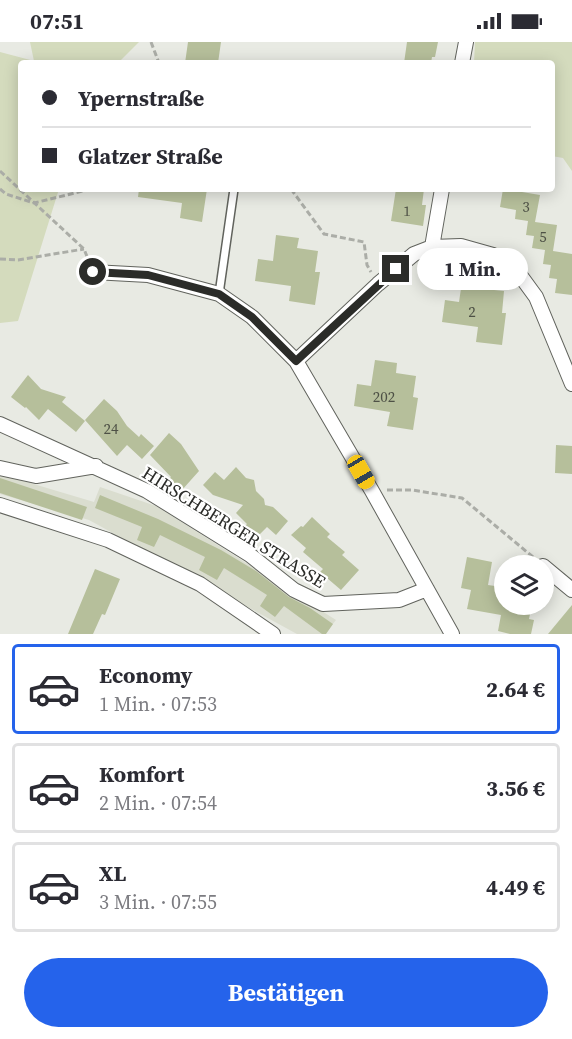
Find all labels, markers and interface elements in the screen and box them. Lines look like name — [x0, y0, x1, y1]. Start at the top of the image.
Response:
text: 07:51 — [30, 6, 84, 36]
text: Ypernstraße — [78, 83, 204, 113]
text: Glatzer Straße — [78, 141, 223, 171]
house number: 3 — [522, 196, 530, 217]
house number: 1 — [403, 200, 411, 221]
house number: 5 — [539, 226, 547, 247]
callout: 1 Min. — [417, 248, 528, 290]
route end — [382, 255, 409, 282]
text: 1 Min. — [444, 255, 501, 283]
route start — [79, 258, 106, 285]
house number: 2 — [468, 301, 476, 322]
house number: 202 — [373, 386, 395, 407]
house number: 24 — [103, 418, 119, 439]
car — [344, 452, 378, 492]
street label: HIRSCHBERGER STRASSE — [137, 460, 331, 594]
map controls — [494, 555, 554, 615]
button: layers — [494, 555, 554, 615]
text: Economy — [99, 660, 193, 690]
icon: car — [27, 662, 81, 716]
text: 2.64 € — [486, 674, 545, 704]
text: 1 Min. · 07:53 — [99, 690, 217, 718]
text: Komfort — [99, 759, 184, 789]
icon: car — [27, 761, 81, 815]
text: 3.56 € — [486, 773, 545, 803]
text: 2 Min. · 07:54 — [99, 789, 217, 817]
text: XL — [99, 858, 126, 888]
icon: car — [27, 860, 81, 914]
text: 4.49 € — [486, 872, 545, 902]
text: 3 Min. · 07:55 — [99, 888, 217, 916]
button: Bestätigen — [24, 958, 548, 1027]

